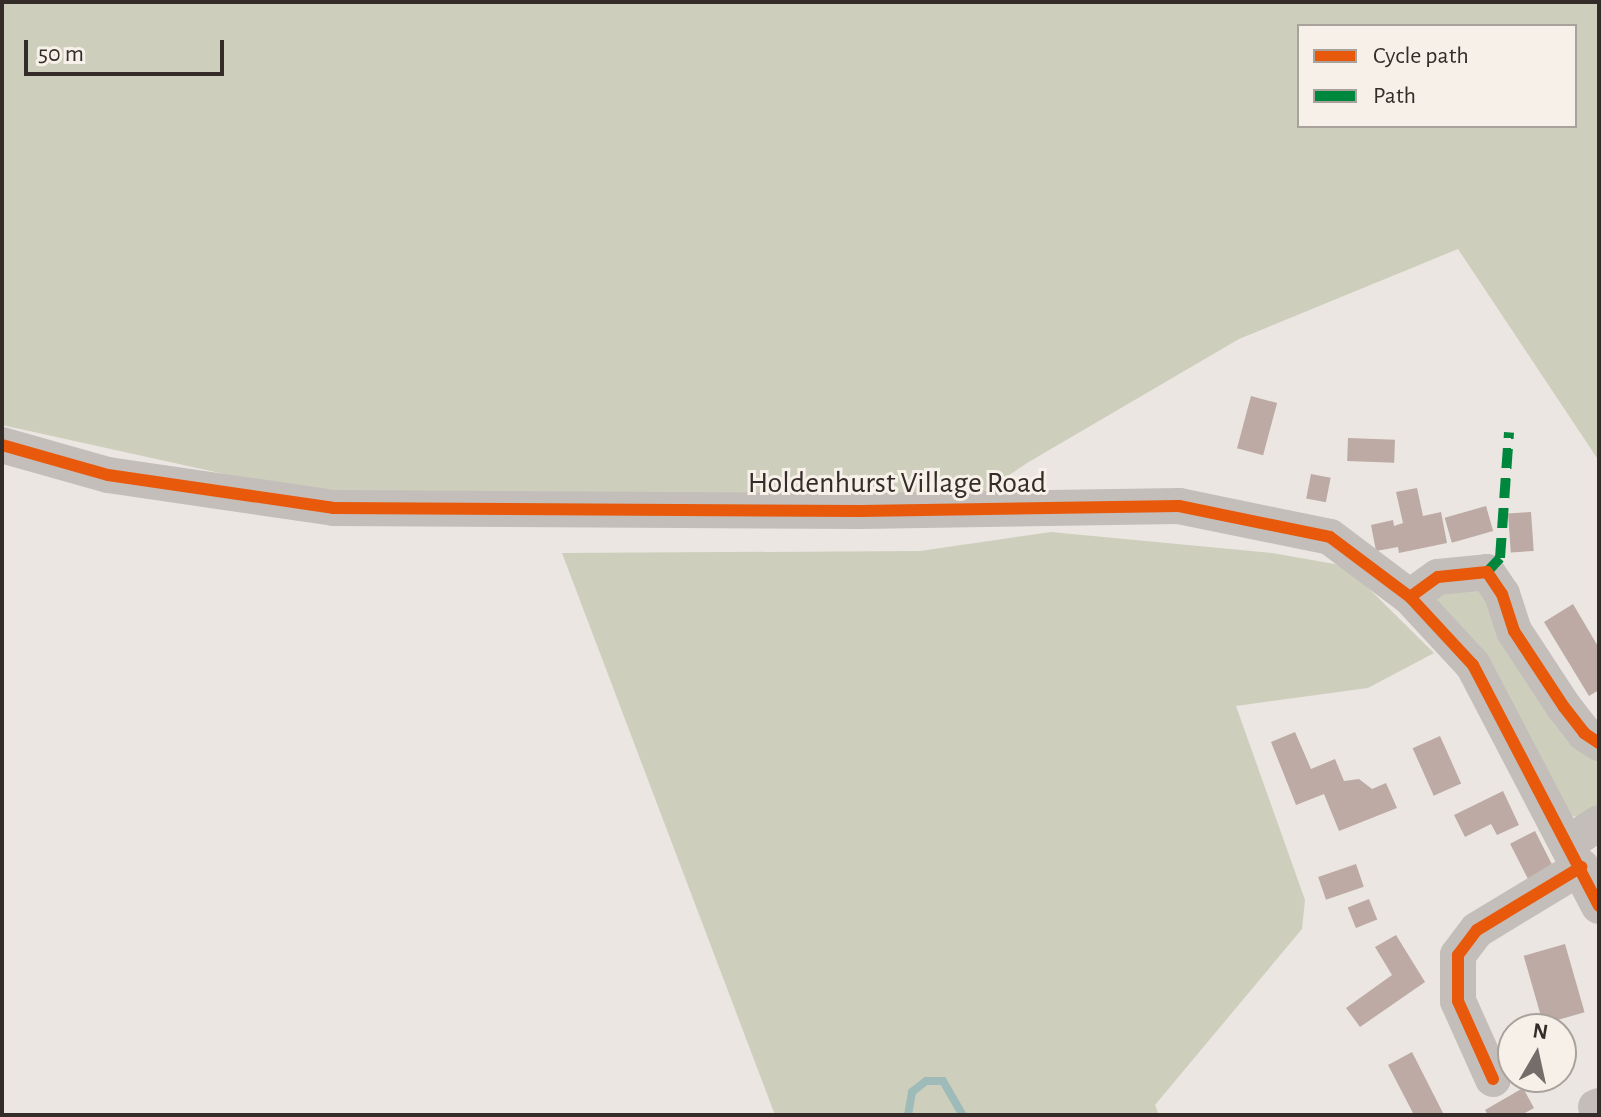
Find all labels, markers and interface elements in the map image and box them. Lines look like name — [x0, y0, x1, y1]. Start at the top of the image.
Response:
scale bar — [28, 24, 228, 74]
legend — [1297, 24, 1577, 128]
text: 50 m — [38, 42, 84, 66]
text: Cycle path — [1373, 44, 1469, 68]
text: Path — [1373, 84, 1416, 108]
street label: Holdenhurst Village Road — [748, 465, 1046, 501]
north arrow — [1497, 1013, 1577, 1093]
text: N — [1531, 1019, 1550, 1043]

